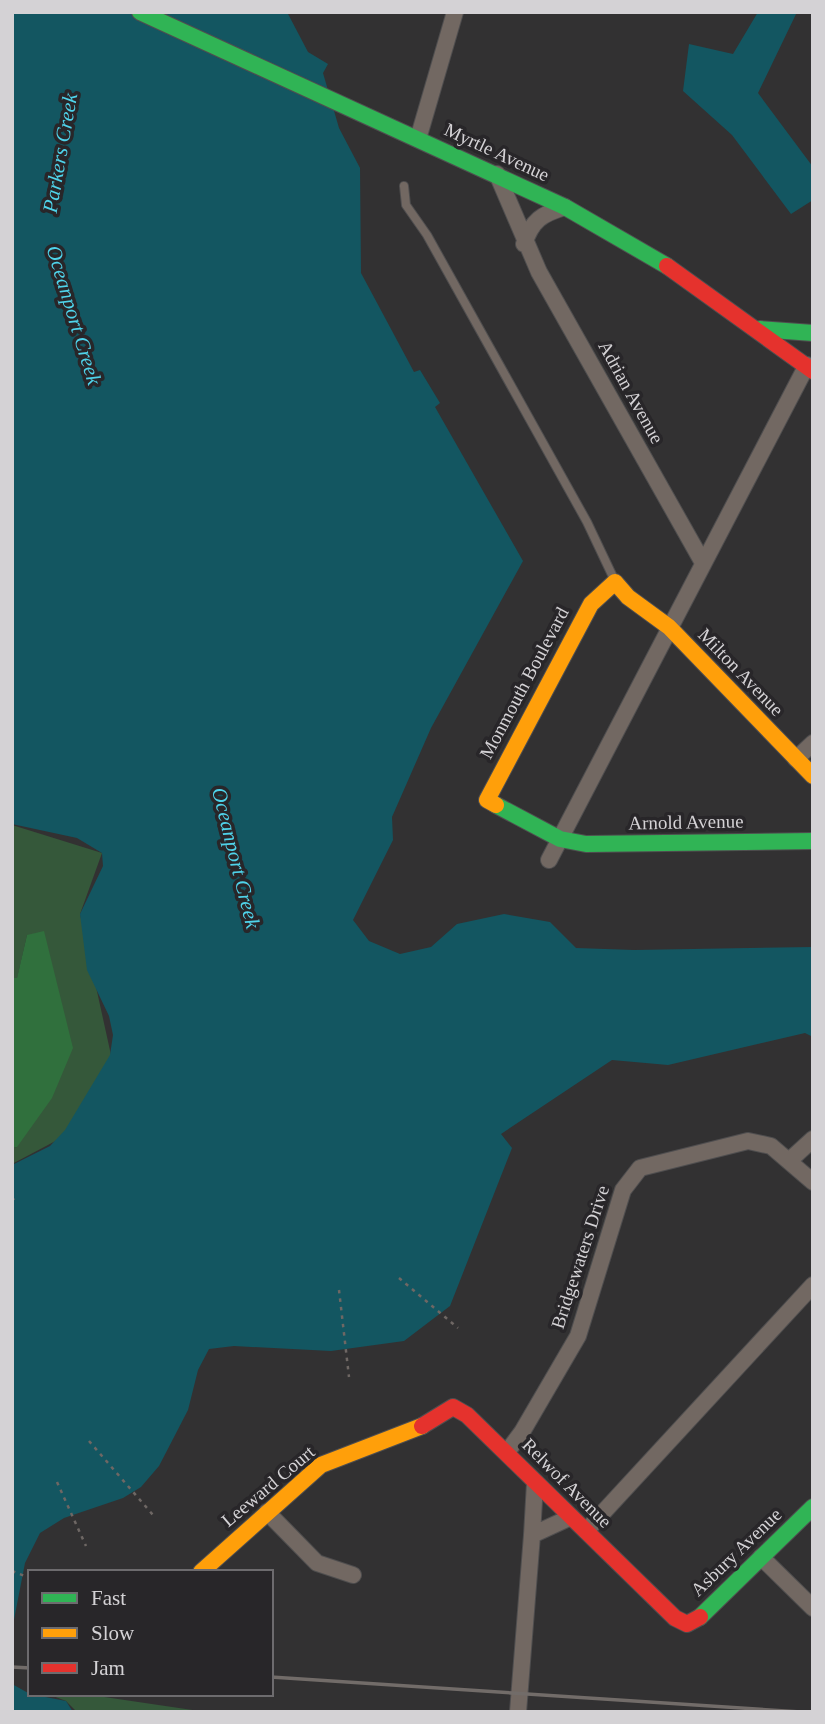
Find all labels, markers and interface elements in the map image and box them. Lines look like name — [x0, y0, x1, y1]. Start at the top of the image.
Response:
water label: Parkers Creek — [37, 91, 82, 216]
street label: Myrtle Avenue — [441, 119, 553, 185]
water label: Oceanport Creek — [41, 242, 107, 388]
street label: Adrian Avenue — [594, 337, 668, 447]
street label: Monmouth Boulevard — [475, 603, 573, 762]
street label: Milton Avenue — [694, 624, 788, 720]
water label: Oceanport Creek — [207, 785, 265, 932]
street label: Arnold Avenue — [628, 810, 744, 834]
street label: Bridgewaters Drive — [547, 1183, 613, 1331]
street label: Relwof Avenue — [518, 1434, 616, 1532]
street label: Leeward Court — [217, 1441, 319, 1531]
street label: Asbury Avenue — [687, 1504, 785, 1600]
legend — [28, 1570, 273, 1696]
text: Fast — [91, 1586, 126, 1610]
text: Slow — [91, 1621, 135, 1645]
text: Jam — [91, 1656, 125, 1680]

